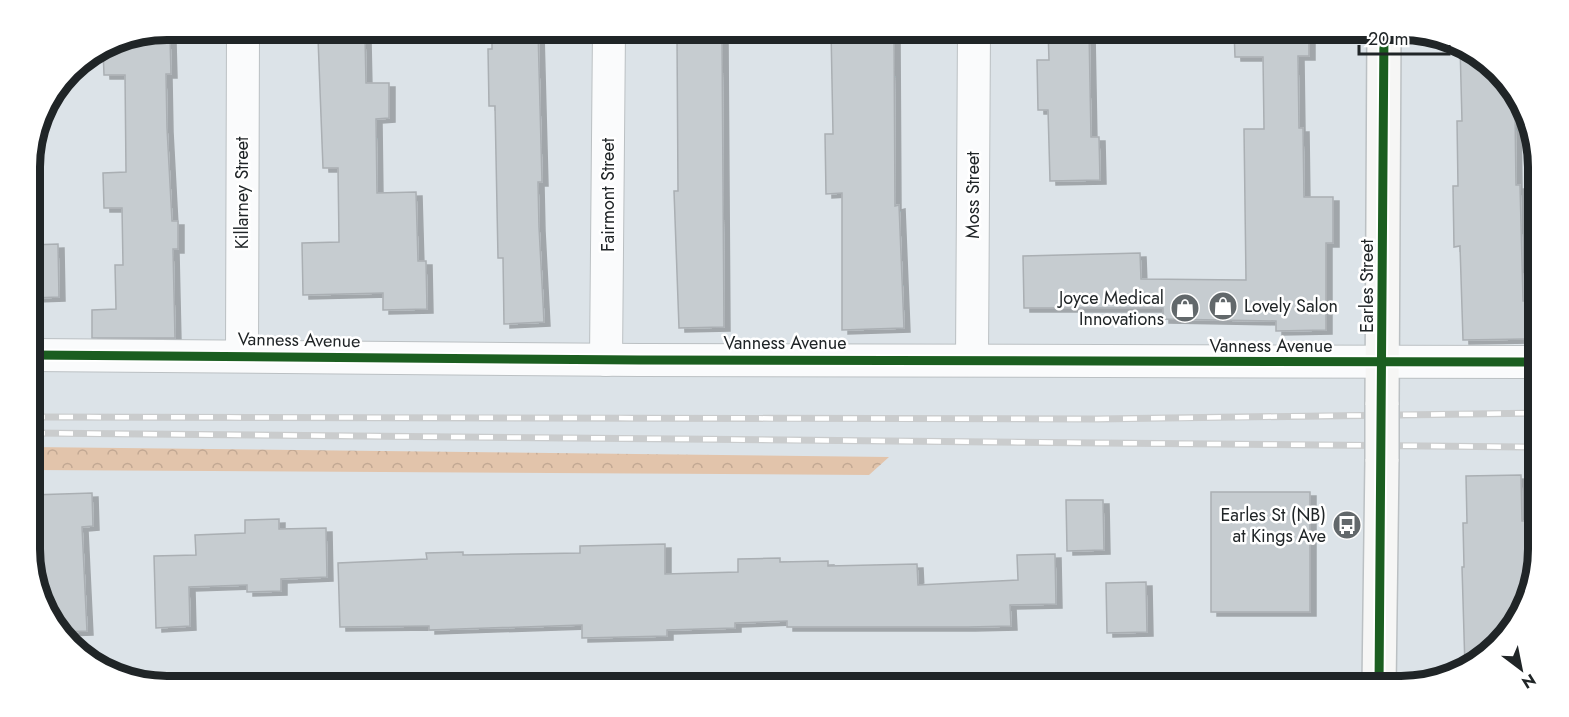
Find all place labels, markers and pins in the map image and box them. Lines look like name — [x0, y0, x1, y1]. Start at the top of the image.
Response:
place label: Joyce Medical Innovations — [1057, 285, 1164, 332]
shop icon: Lovely Salon — [1207, 290, 1239, 322]
shop icon: Joyce Medical Innovations — [1169, 292, 1201, 324]
place label: Lovely Salon — [1244, 293, 1338, 319]
place label: Earles St (NB) at Kings Ave — [1220, 502, 1326, 549]
bus stop icon: Earles St (NB) at Kings Ave — [1331, 509, 1363, 541]

